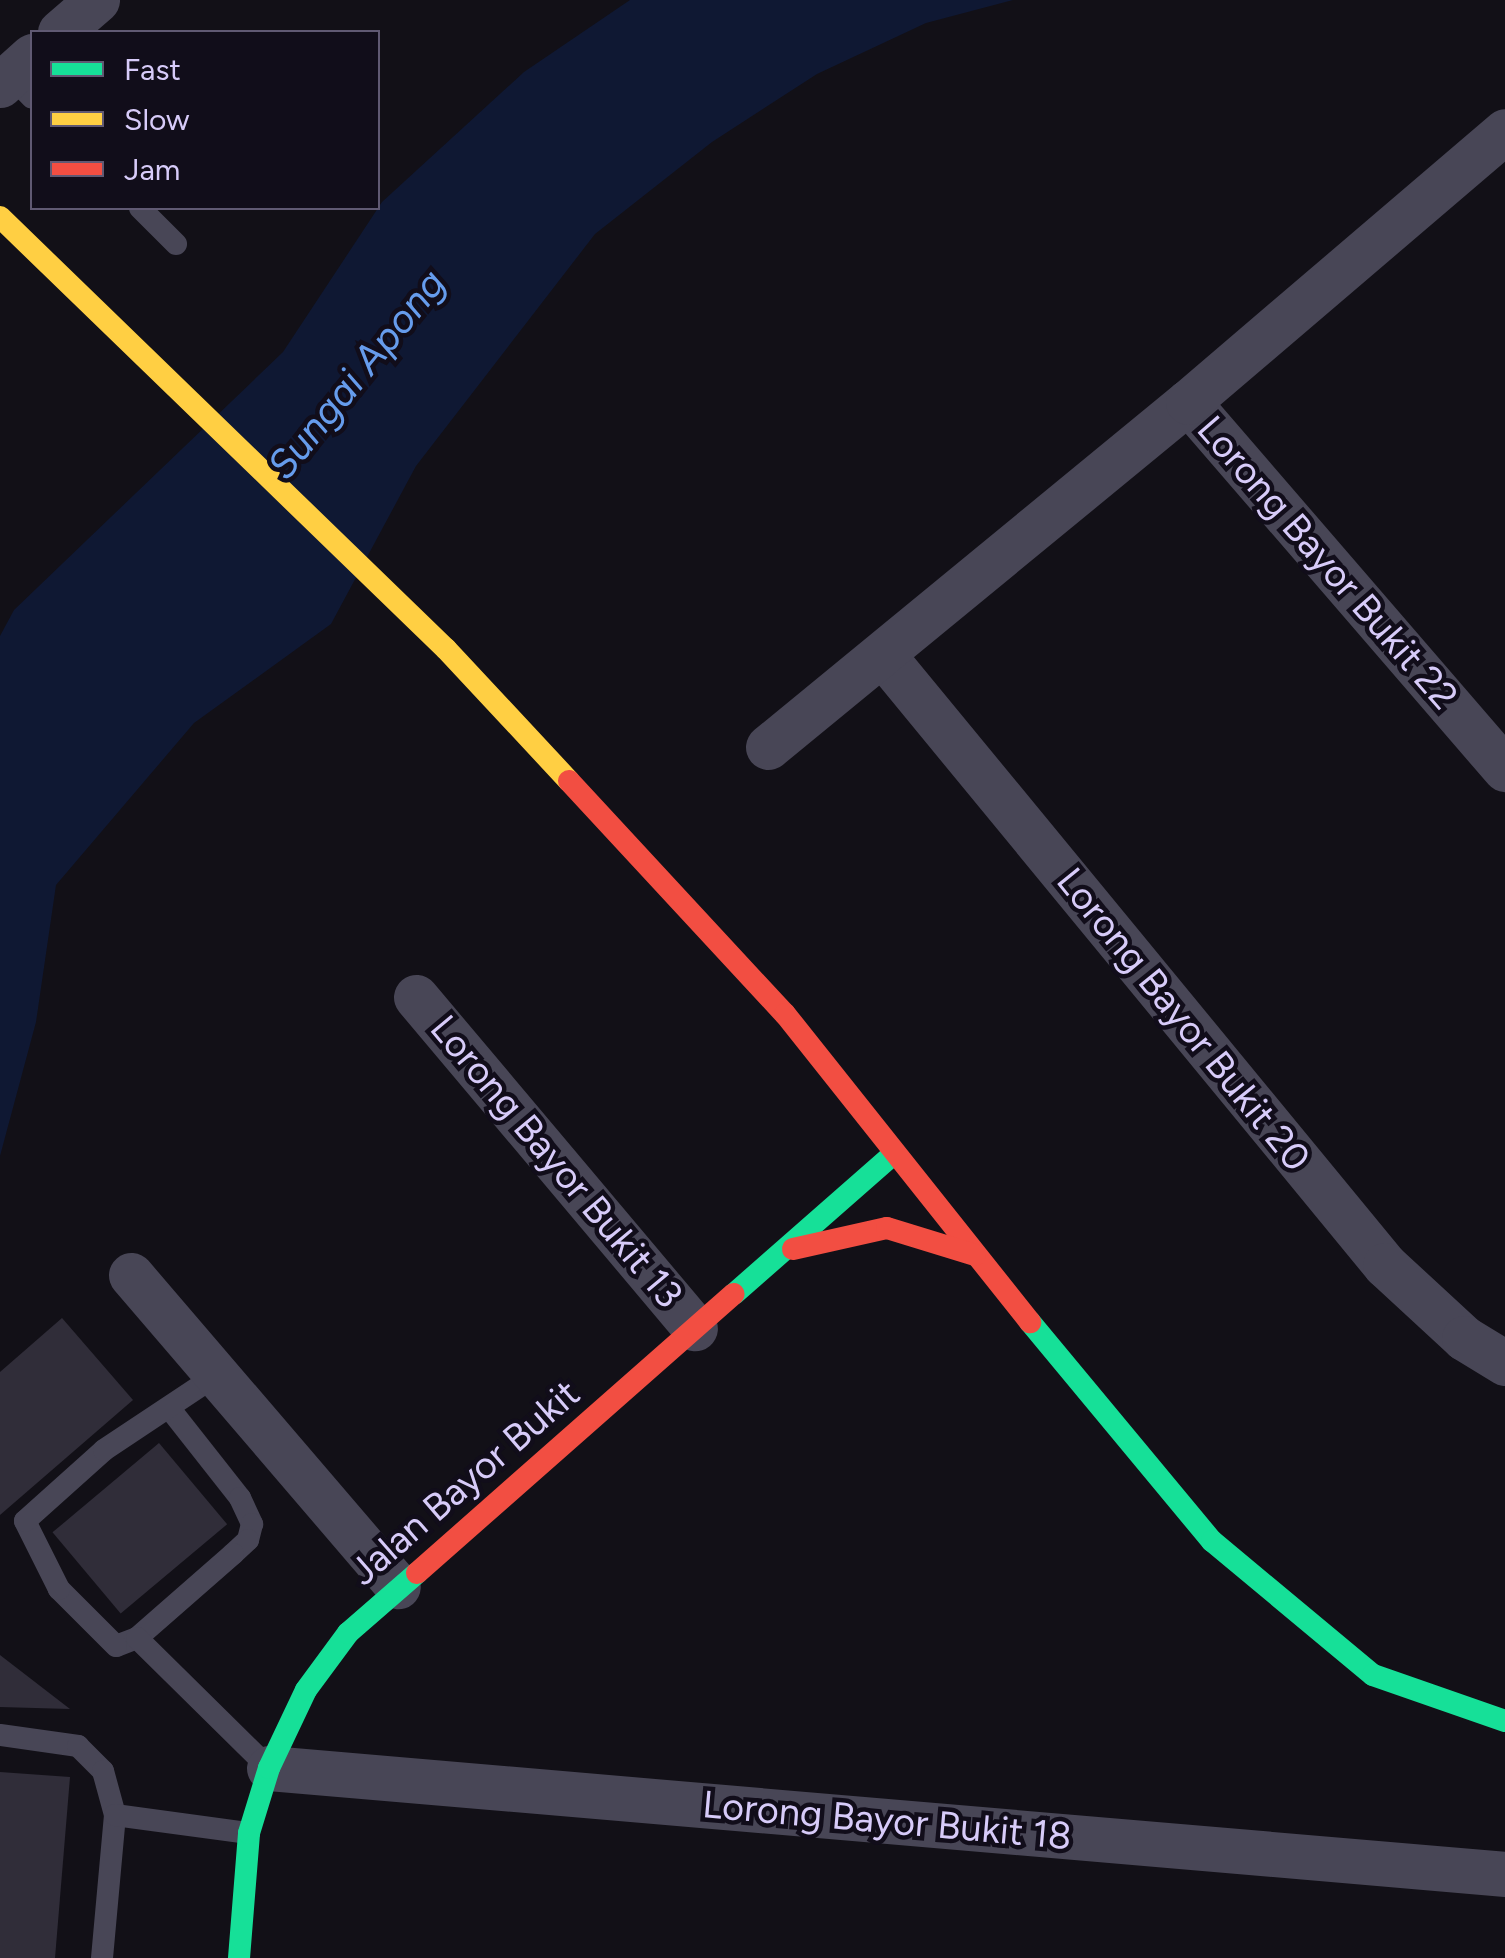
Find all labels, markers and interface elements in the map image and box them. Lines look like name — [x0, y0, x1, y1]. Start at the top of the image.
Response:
legend — [30, 30, 380, 210]
text: Fast — [124, 51, 181, 88]
text: Slow — [124, 101, 190, 138]
text: Jam — [124, 151, 180, 188]
water label: Sungai Apong — [257, 260, 455, 488]
street label: Lorong Bayor Bukit 22 — [1187, 407, 1467, 719]
street label: Lorong Bayor Bukit 20 — [1047, 859, 1319, 1181]
street label: Lorong Bayor Bukit 13 — [420, 1007, 692, 1317]
street label: Jalan Bayor Bukit — [341, 1371, 589, 1595]
street label: Lorong Bayor Bukit 18 — [701, 1782, 1073, 1860]

